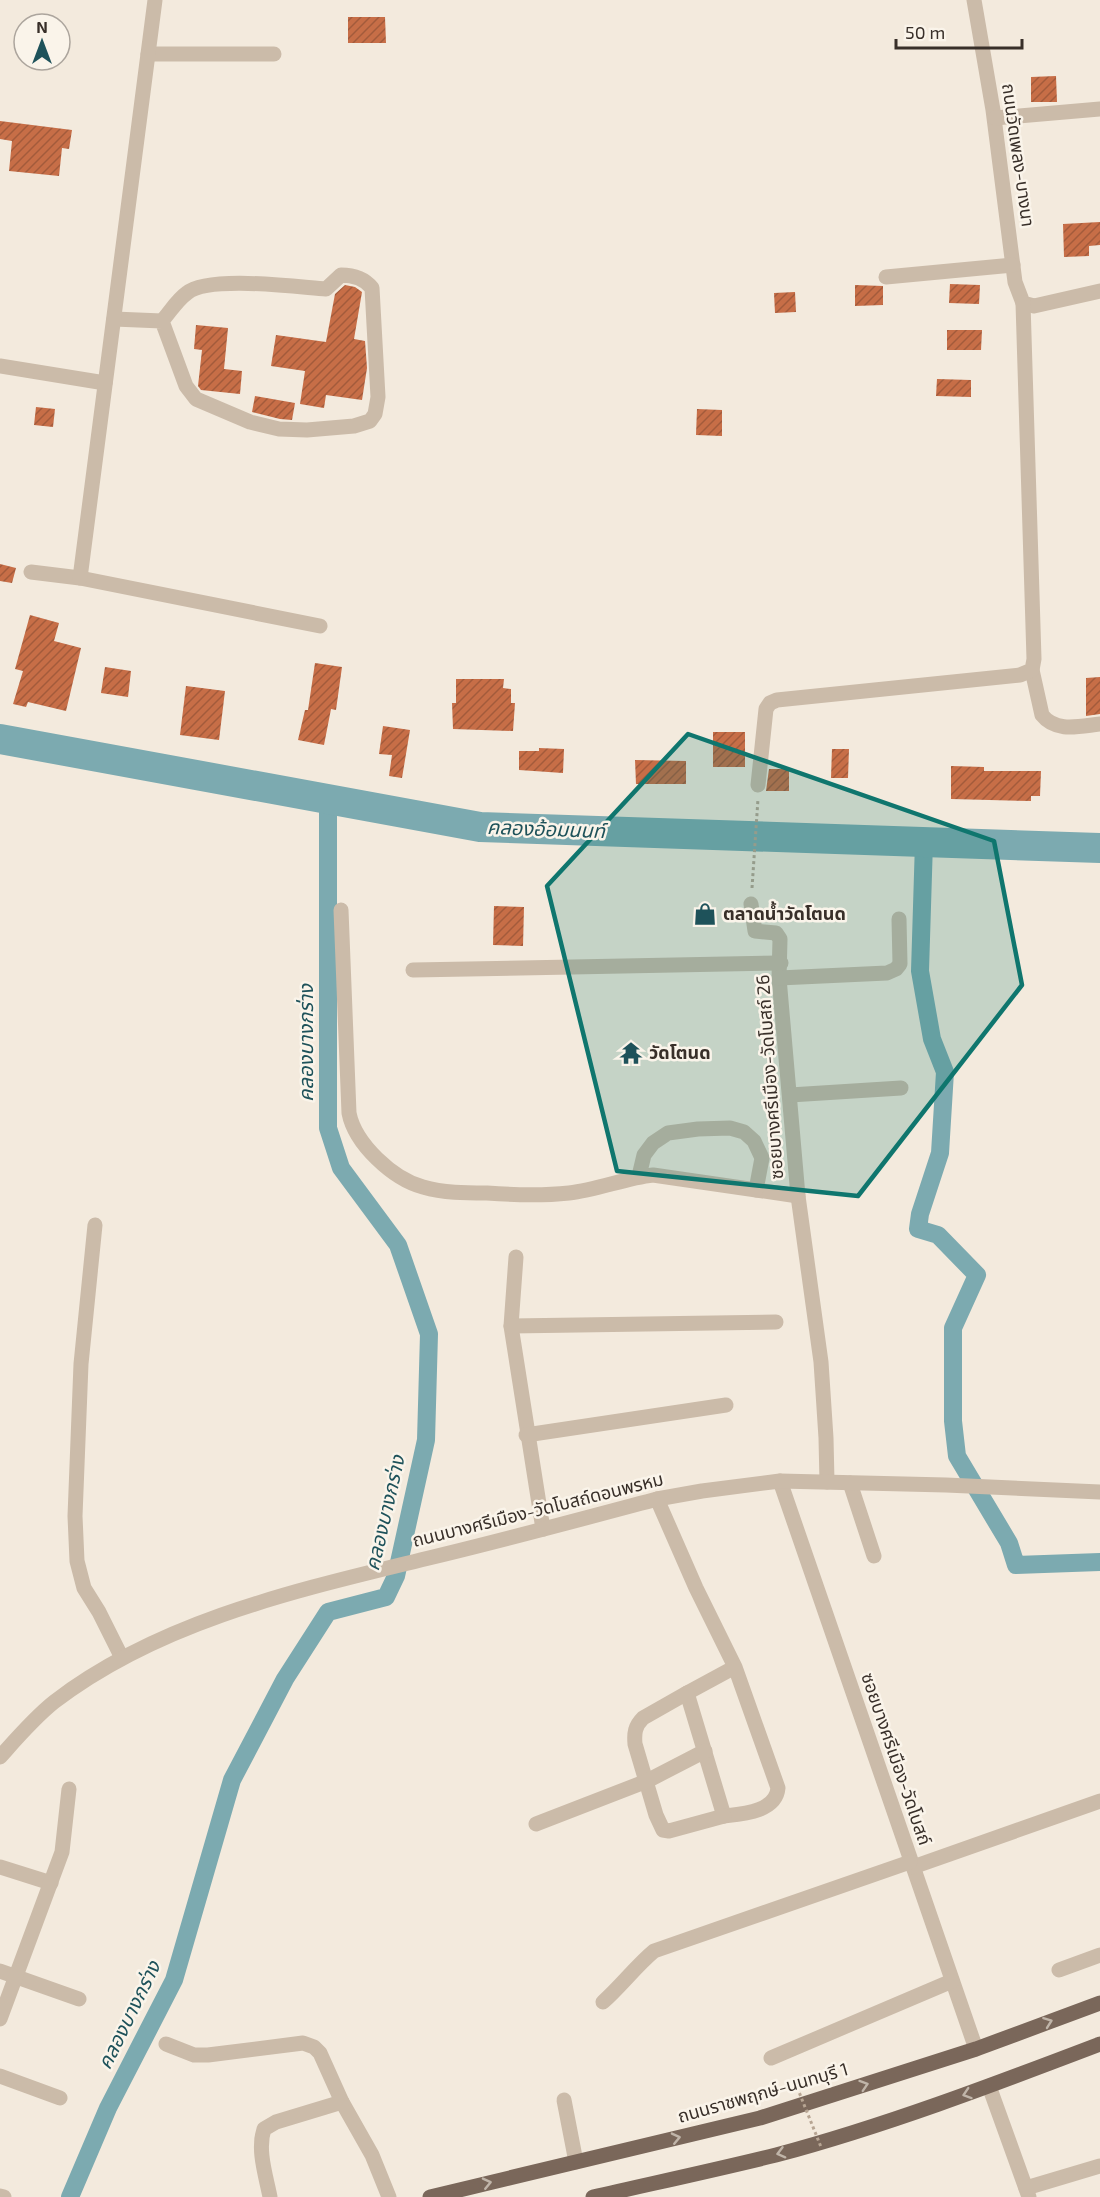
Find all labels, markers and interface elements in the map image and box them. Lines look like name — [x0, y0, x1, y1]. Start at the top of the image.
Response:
north arrow — [12, 12, 72, 72]
scale bar — [896, 12, 1022, 50]
text: N — [36, 17, 48, 36]
text: 50 m — [905, 21, 945, 43]
street label: ถนนวัดเพลง-บางนา — [998, 82, 1040, 228]
water label: คลองอ้อมนนท์ — [487, 814, 609, 842]
shop icon: ตลาดน้ำวัดโตนด — [692, 901, 718, 927]
place label: ตลาดน้ำวัดโตนด — [723, 901, 846, 924]
street label: ซอยบางศรีเมือง-วัดโบสถ์ 26 — [751, 974, 787, 1180]
water label: คลองบางกร่าง — [293, 983, 317, 1102]
temple icon: วัดโตนด — [618, 1040, 644, 1066]
place label: วัดโตนด — [649, 1041, 711, 1063]
water label: คลองบางกร่าง — [359, 1452, 409, 1573]
street label: ถนนบางศรีเมือง-วัดโบสถ์ดอนพรหม — [410, 1467, 666, 1551]
street label: ซอยบางศรีเมือง-วัดโบสถ์ — [857, 1670, 937, 1848]
water label: คลองบางกร่าง — [92, 1955, 165, 2073]
one-way arrow — [1042, 2017, 1053, 2030]
street label: ถนนราชพฤกษ์-นนทบุรี 1 — [675, 2057, 851, 2128]
one-way arrow — [858, 2080, 869, 2092]
one-way arrow — [962, 2087, 973, 2099]
one-way arrow — [671, 2133, 681, 2146]
one-way arrow — [776, 2146, 787, 2158]
one-way arrow — [481, 2178, 491, 2191]

